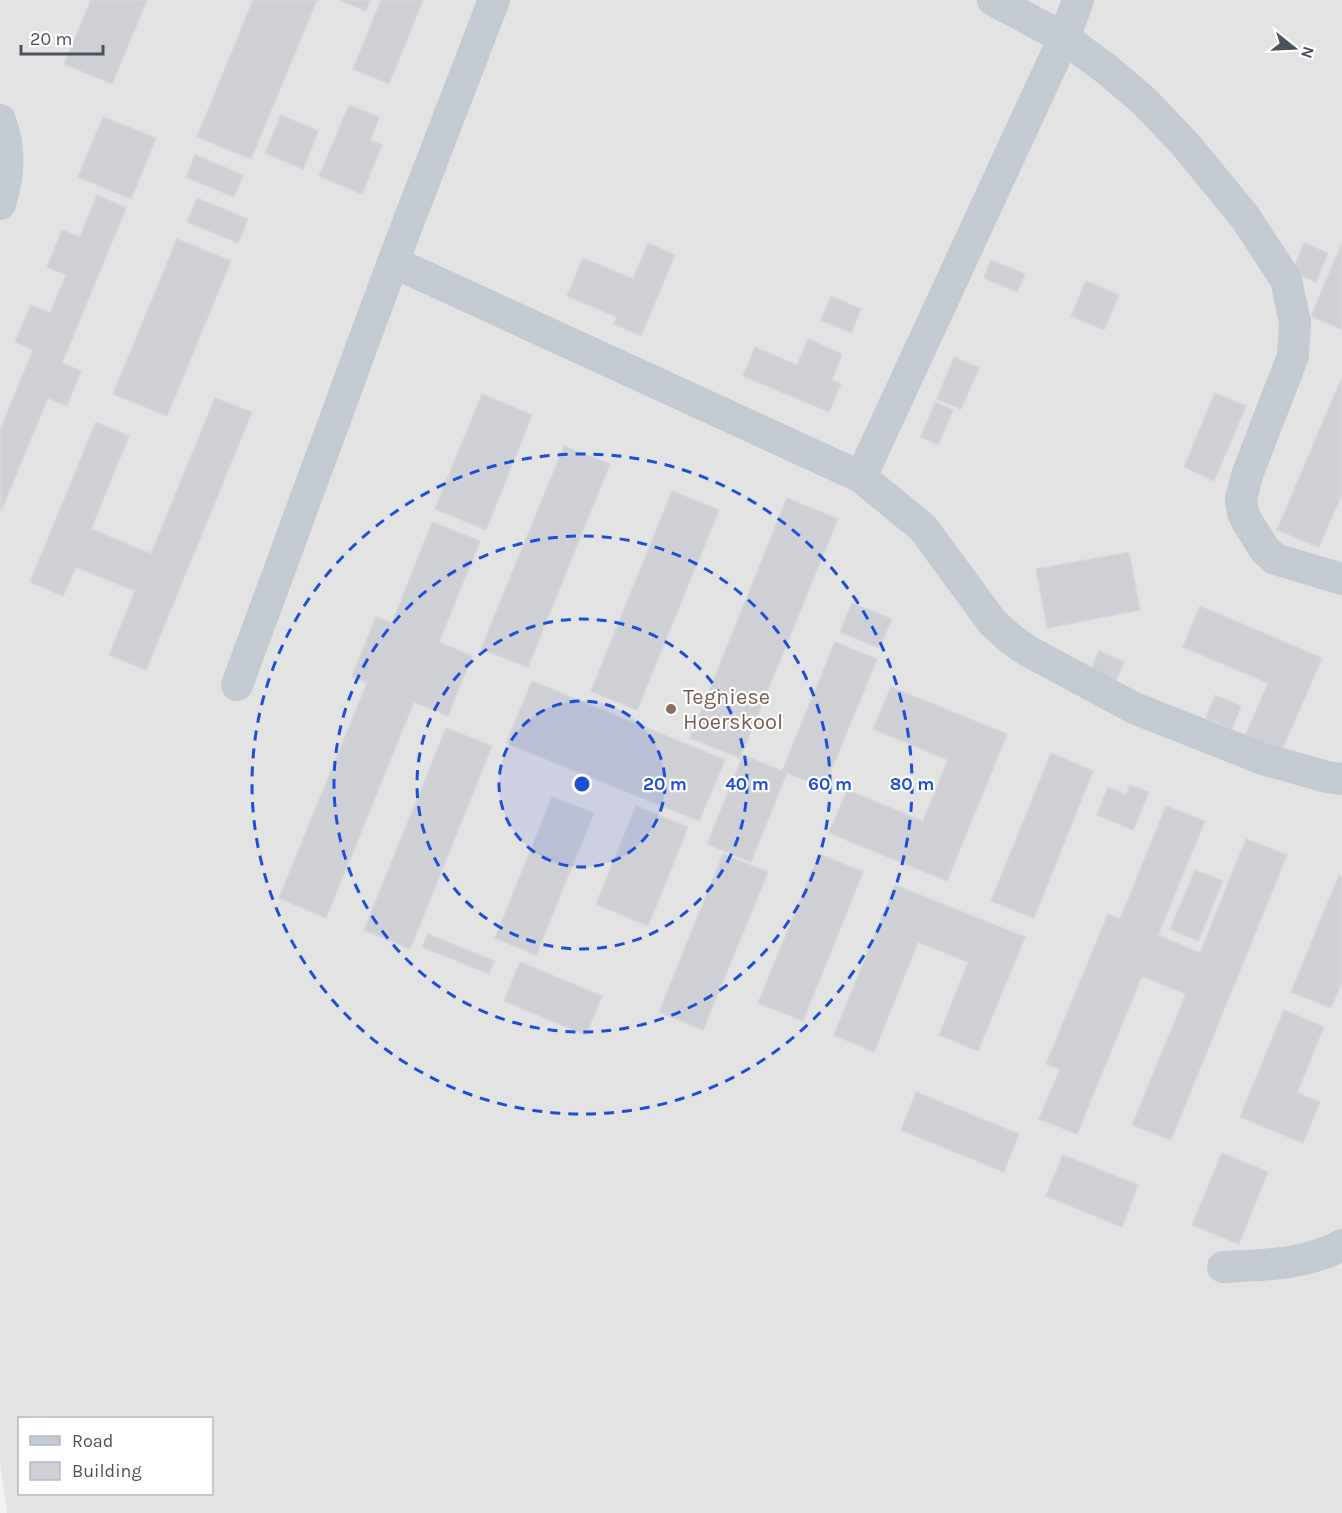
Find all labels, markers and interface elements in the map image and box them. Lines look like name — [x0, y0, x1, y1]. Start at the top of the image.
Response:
scale bar — [21, 18, 104, 56]
north arrow — [1264, 18, 1324, 78]
text: 20 m — [30, 28, 72, 50]
text: N — [1297, 44, 1319, 61]
place label: Tegniese Hoerskool — [683, 684, 783, 735]
marker: Tegniese Hoerskool — [664, 702, 678, 716]
text: 20 m — [643, 773, 687, 795]
text: 40 m — [725, 773, 769, 795]
text: 60 m — [808, 773, 852, 795]
text: 80 m — [890, 773, 934, 795]
centre of rings — [572, 774, 592, 794]
legend — [18, 1417, 213, 1495]
text: Road — [72, 1430, 113, 1452]
text: Building — [72, 1460, 142, 1482]

